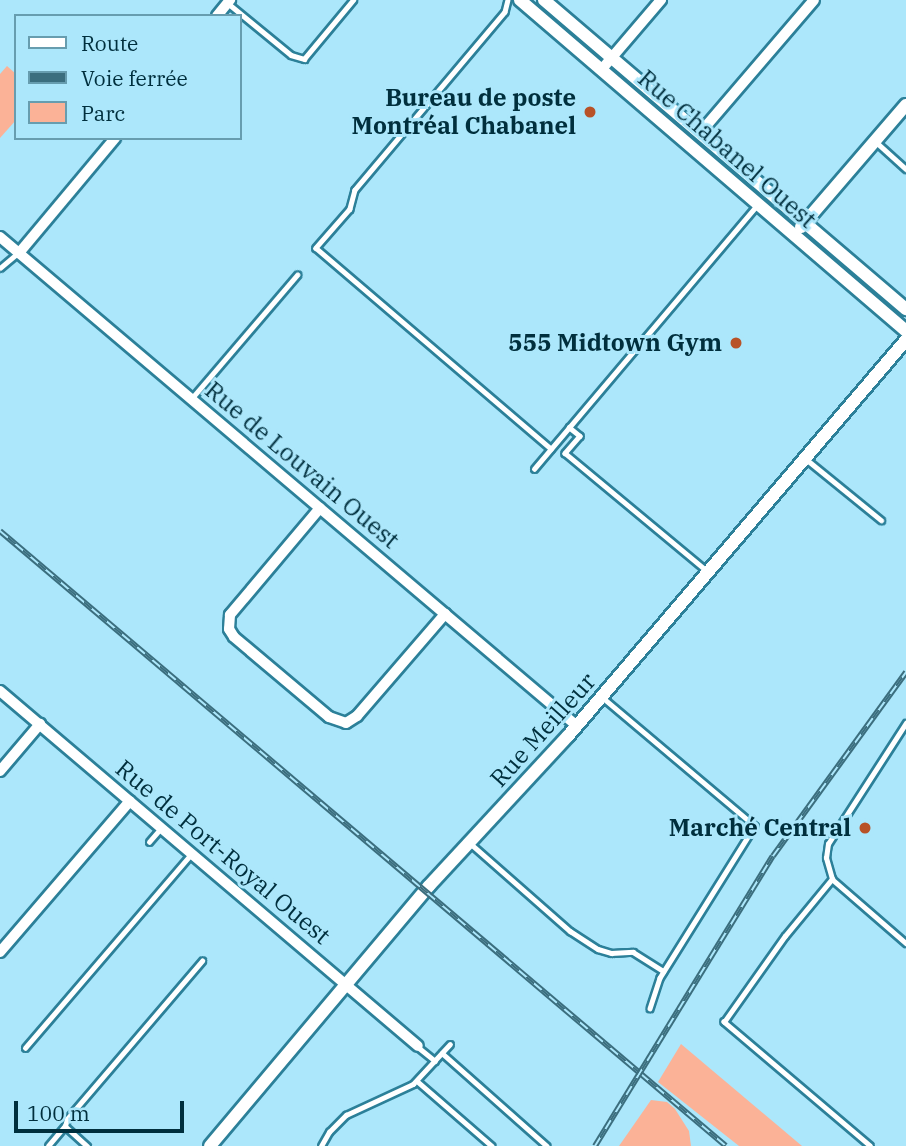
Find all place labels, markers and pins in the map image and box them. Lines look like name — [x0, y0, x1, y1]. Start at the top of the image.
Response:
place label: Bureau de poste Montréal Chabanel — [351, 84, 576, 140]
marker: Bureau de poste Montréal Chabanel — [582, 104, 598, 120]
place label: 555 Midtown Gym — [508, 329, 722, 357]
marker: 555 Midtown Gym — [728, 335, 744, 351]
place label: Marché Central — [669, 814, 851, 842]
marker: Marché Central — [857, 820, 873, 836]

